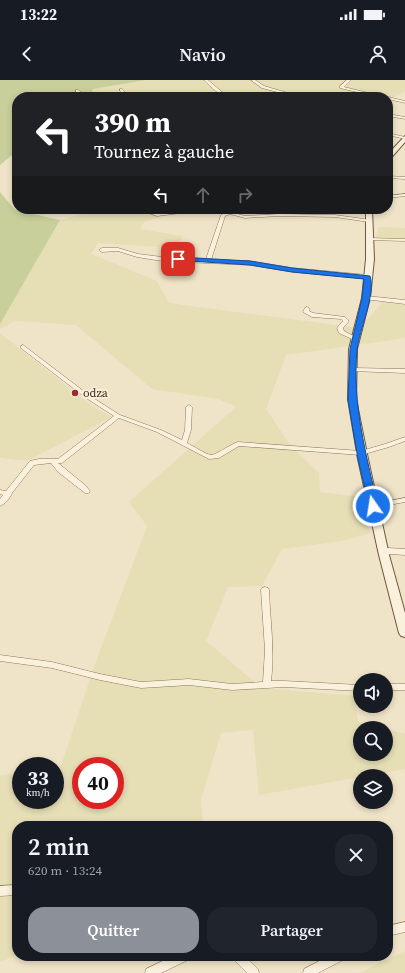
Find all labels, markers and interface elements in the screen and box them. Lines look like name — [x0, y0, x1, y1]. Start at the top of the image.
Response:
text: 13:22 — [20, 4, 57, 25]
text: Navio — [179, 42, 226, 67]
icon: back — [16, 43, 38, 65]
icon: person — [367, 43, 389, 65]
text: 390 m — [94, 103, 171, 141]
icon: left — [28, 108, 80, 160]
text: Tournez à gauche — [94, 139, 234, 164]
icon: left — [150, 184, 172, 206]
icon: ahead — [192, 184, 214, 206]
icon: right — [234, 184, 256, 206]
pin — [161, 242, 195, 276]
icon: arrive — [167, 248, 189, 270]
place label: odza — [83, 385, 109, 401]
marker: odza — [70, 388, 80, 398]
position arrow — [352, 485, 394, 527]
map controls — [353, 673, 393, 809]
button: sound — [353, 673, 393, 713]
button: search — [353, 721, 393, 761]
speed limit sign: 40 — [72, 757, 124, 809]
text: 33 — [27, 764, 49, 792]
button: layers — [353, 769, 393, 809]
text: km/h — [26, 786, 50, 799]
text: 2 min — [28, 830, 90, 863]
button: close — [335, 834, 377, 876]
text: 620 m · 13:24 — [28, 862, 102, 879]
button: Quitter — [28, 907, 199, 953]
button: Partager — [207, 907, 377, 953]

